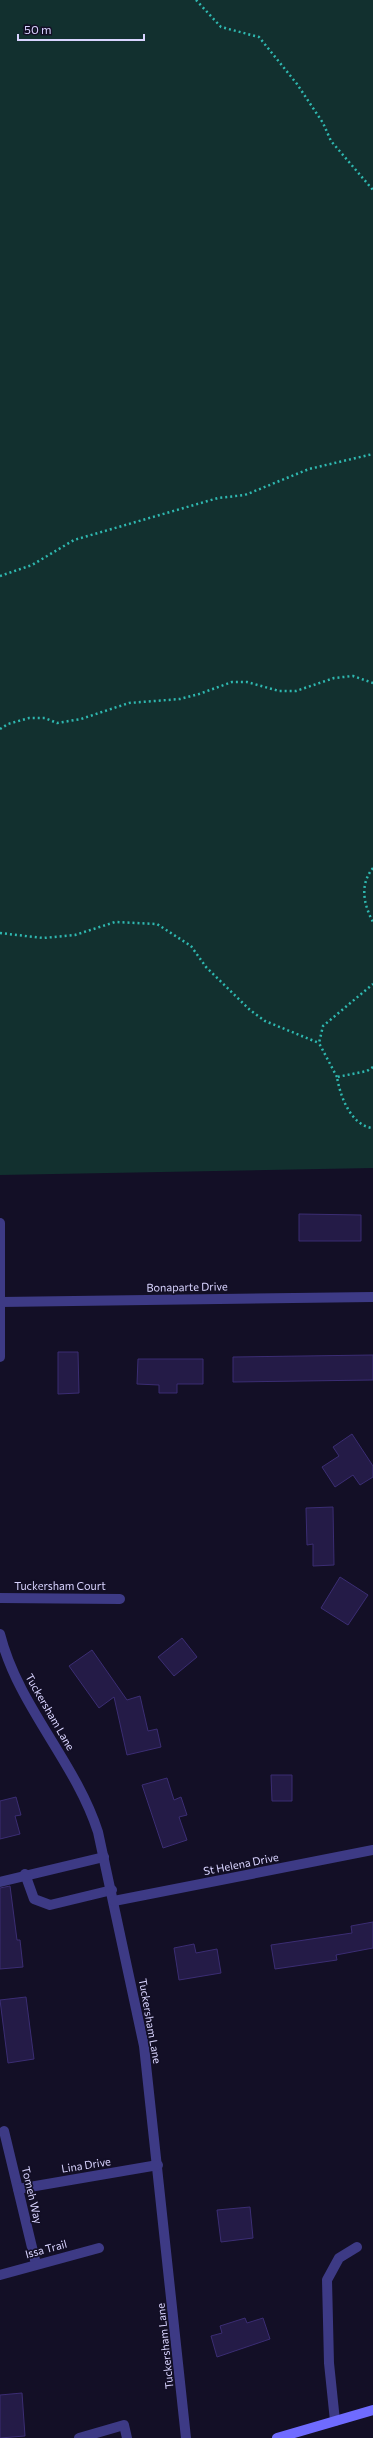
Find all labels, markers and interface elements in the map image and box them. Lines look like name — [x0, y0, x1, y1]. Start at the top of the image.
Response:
scale bar — [18, 16, 144, 42]
text: 50 m — [24, 22, 52, 36]
street label: Bonaparte Drive — [146, 1279, 228, 1294]
street label: Tuckersham Court — [14, 1579, 106, 1592]
street label: Tuckersham Lane — [23, 1671, 78, 1753]
street label: St Helena Drive — [202, 1850, 280, 1877]
street label: Tuckersham Lane — [137, 1977, 164, 2065]
street label: Lina Drive — [60, 2154, 112, 2175]
street label: Tomeh Way — [20, 2165, 45, 2225]
street label: Issa Trail — [24, 2237, 68, 2260]
street label: Tuckersham Lane — [154, 2302, 175, 2390]

